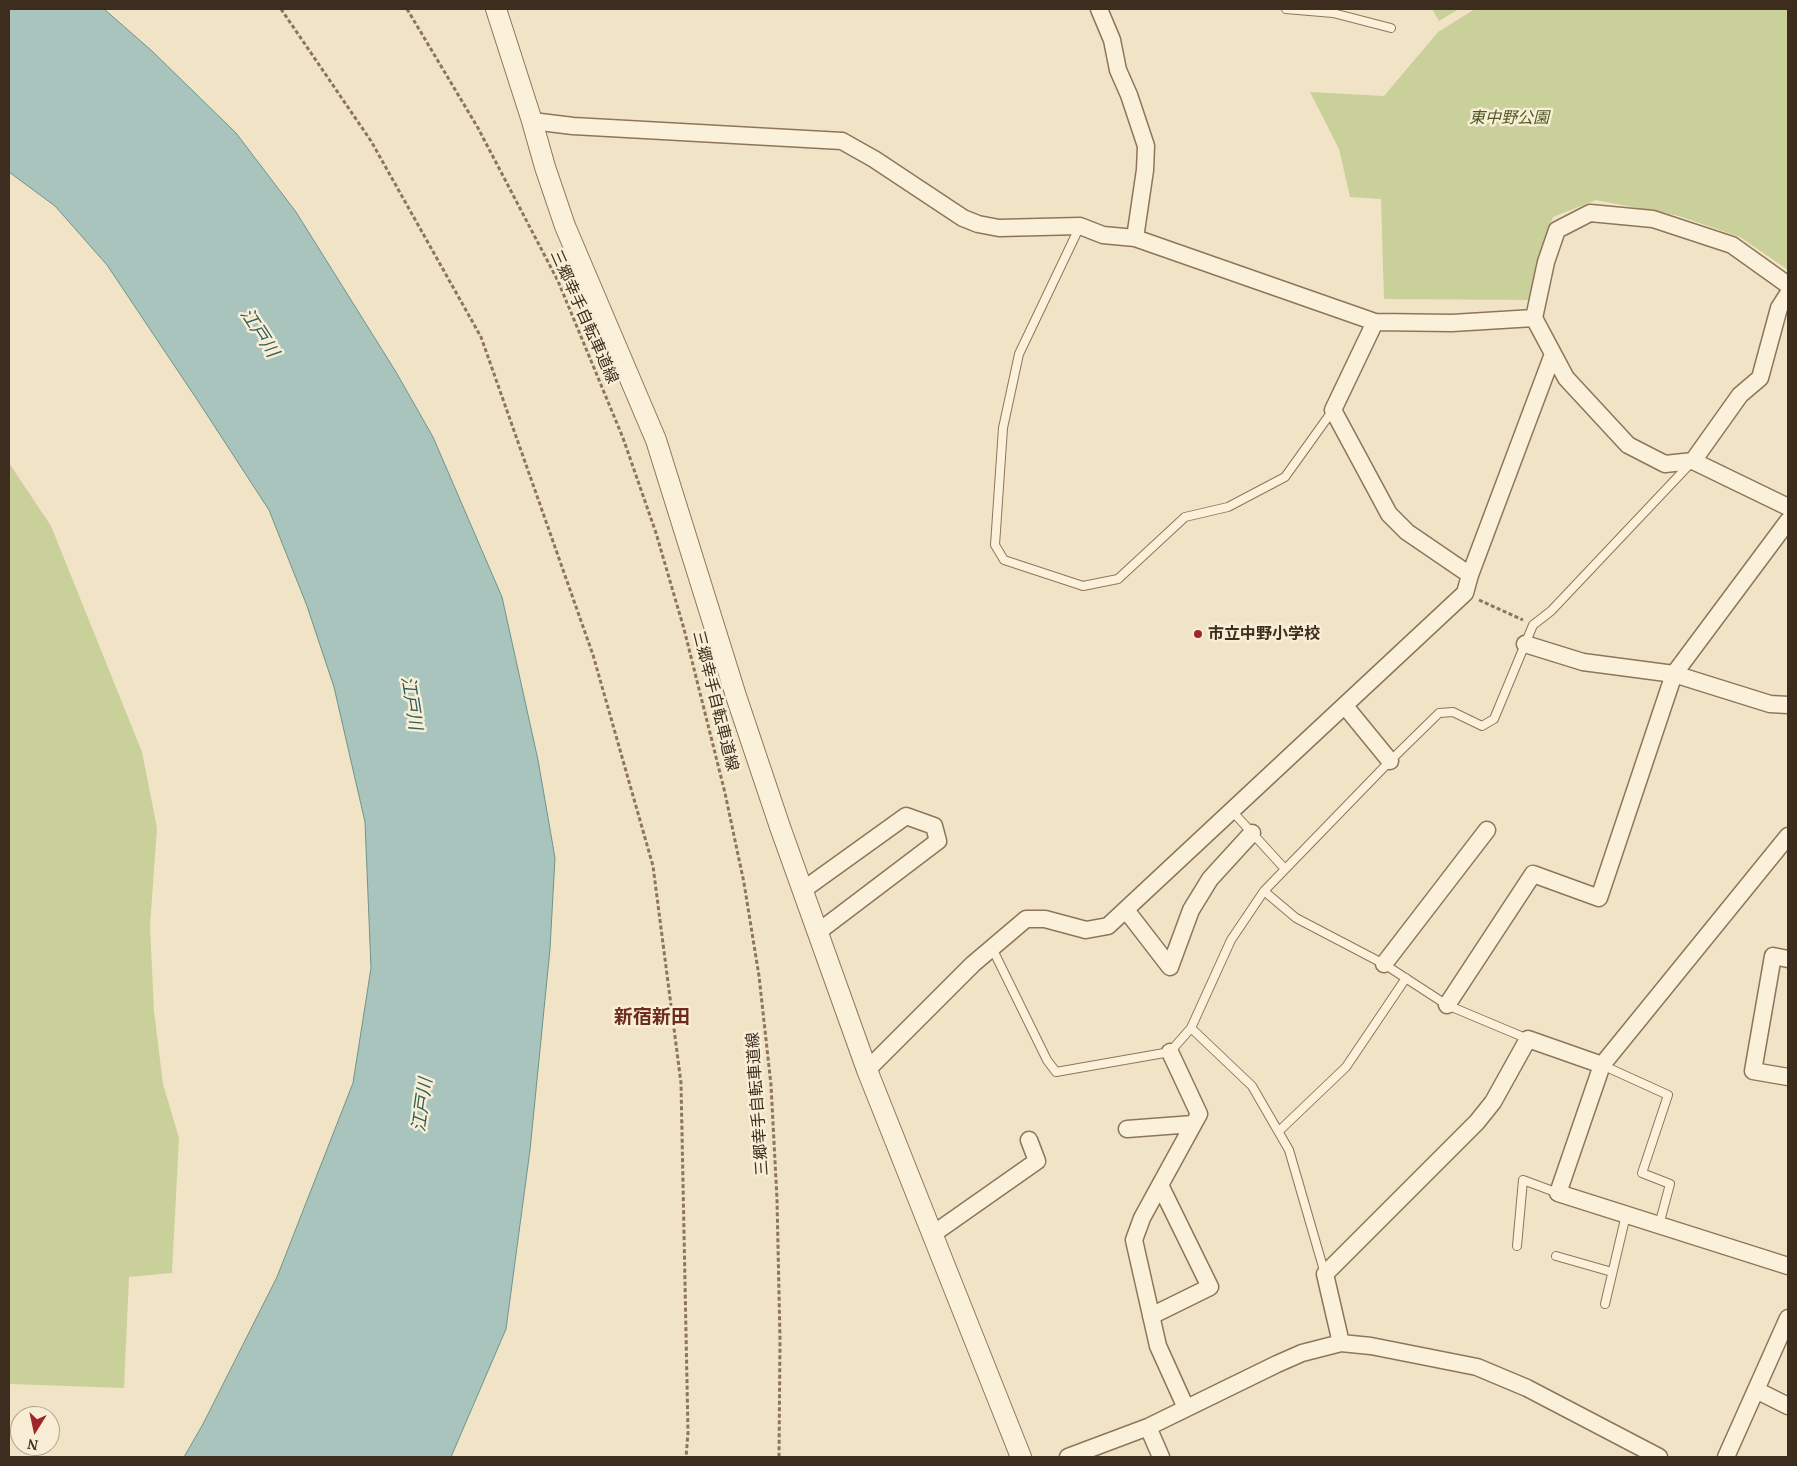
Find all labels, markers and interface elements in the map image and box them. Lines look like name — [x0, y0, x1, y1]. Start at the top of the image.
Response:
park label: 東中野公園 — [1469, 108, 1549, 128]
street label: 三郷幸手自転車道線 — [546, 247, 622, 387]
water label: 江戸川 — [235, 304, 283, 362]
place label: 市立中野小学校 — [1208, 624, 1320, 644]
marker: 市立中野小学校 — [1192, 628, 1204, 640]
street label: 三郷幸手自転車道線 — [688, 629, 742, 773]
water label: 江戸川 — [396, 675, 426, 731]
district label: 新宿新田 — [614, 1007, 690, 1029]
street label: 三郷幸手自転車道線 — [743, 1032, 773, 1176]
water label: 江戸川 — [409, 1077, 437, 1133]
north arrow — [10, 1406, 60, 1456]
text: N — [26, 1435, 39, 1456]

